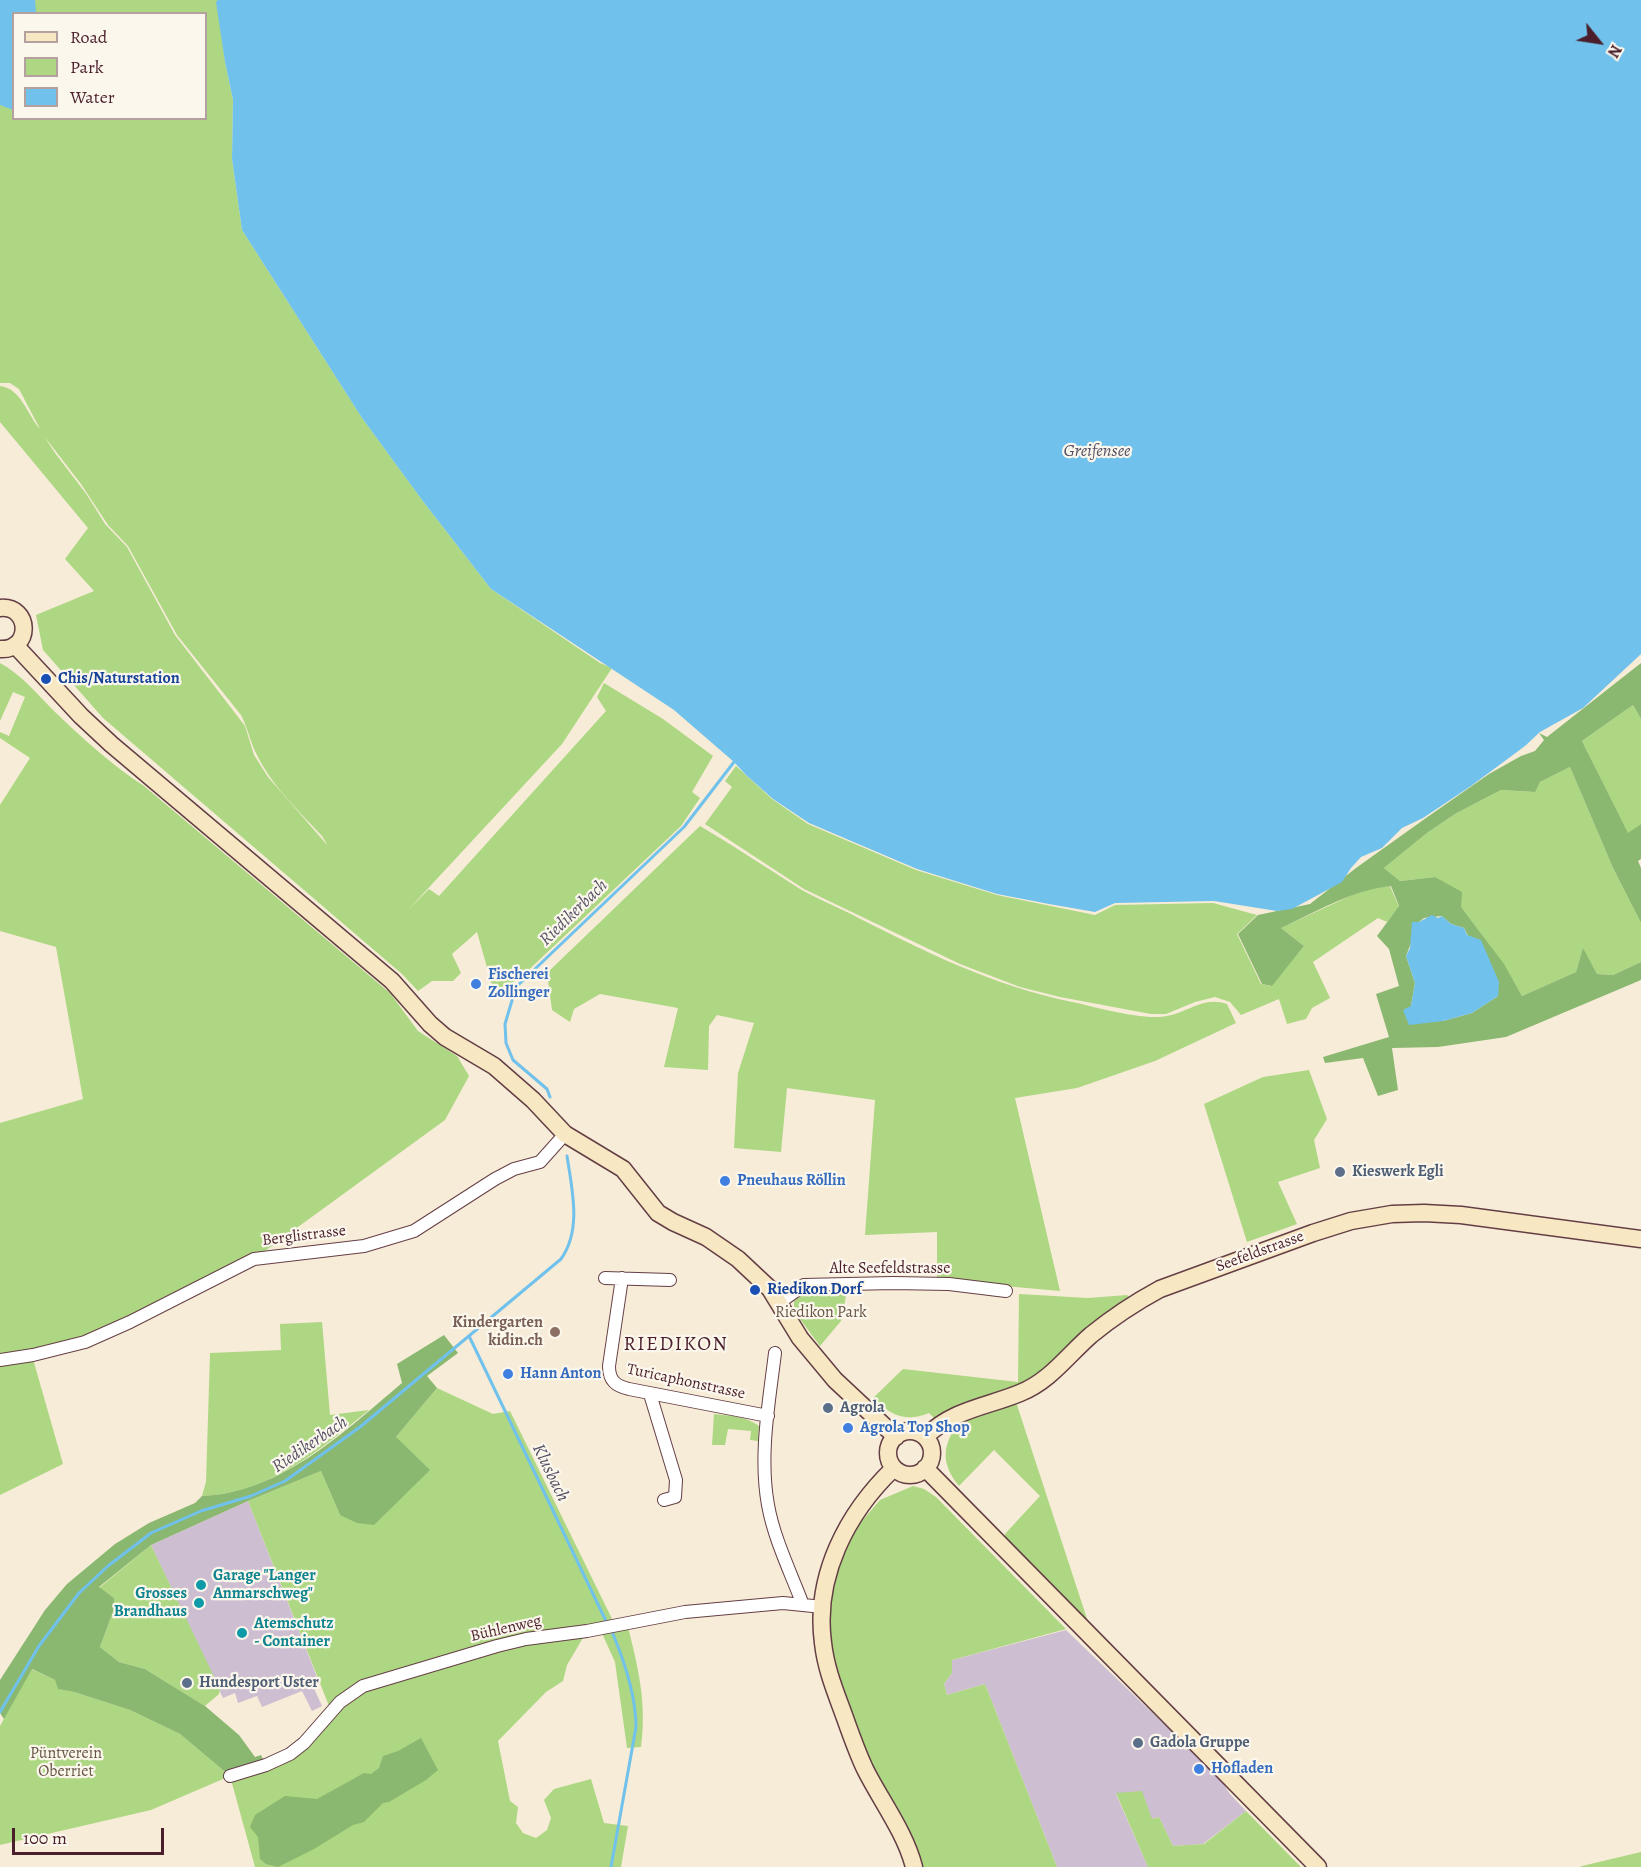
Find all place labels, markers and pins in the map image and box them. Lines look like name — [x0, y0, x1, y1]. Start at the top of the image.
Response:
place label: Chis/Naturstation — [58, 669, 180, 689]
marker: Chis/Naturstation — [39, 672, 53, 686]
place label: Fischerei Zollinger — [488, 965, 549, 1003]
marker: Fischerei Zollinger — [469, 977, 483, 991]
place label: Kieswerk Egli — [1352, 1162, 1444, 1182]
marker: Kieswerk Egli — [1333, 1165, 1347, 1179]
place label: Pneuhaus Röllin — [737, 1171, 846, 1191]
marker: Pneuhaus Röllin — [718, 1174, 732, 1188]
place label: Riedikon Dorf — [767, 1280, 862, 1300]
marker: Riedikon Dorf — [748, 1283, 762, 1297]
place label: Kindergarten kidin.ch — [452, 1313, 543, 1351]
marker: Kindergarten kidin.ch — [548, 1325, 562, 1339]
place label: Hann Anton — [520, 1364, 601, 1384]
marker: Hann Anton — [501, 1367, 515, 1381]
place label: Agrola — [840, 1398, 885, 1418]
marker: Agrola — [821, 1401, 835, 1415]
place label: Agrola Top Shop — [860, 1418, 970, 1438]
marker: Agrola Top Shop — [841, 1421, 855, 1435]
place label: Garage "Langer Anmarschweg" — [213, 1566, 316, 1604]
marker: Garage "Langer Anmarschweg" — [194, 1578, 208, 1592]
place label: Grosses Brandhaus — [114, 1584, 187, 1622]
marker: Grosses Brandhaus — [192, 1596, 206, 1610]
place label: Atemschutz - Container — [254, 1614, 334, 1652]
marker: Atemschutz - Container — [235, 1626, 249, 1640]
place label: Hundesport Uster — [199, 1673, 319, 1693]
marker: Hundesport Uster — [180, 1676, 194, 1690]
place label: Gadola Gruppe — [1150, 1733, 1250, 1753]
marker: Gadola Gruppe — [1131, 1736, 1145, 1750]
place label: Hofladen — [1211, 1759, 1273, 1779]
marker: Hofladen — [1192, 1762, 1206, 1776]

